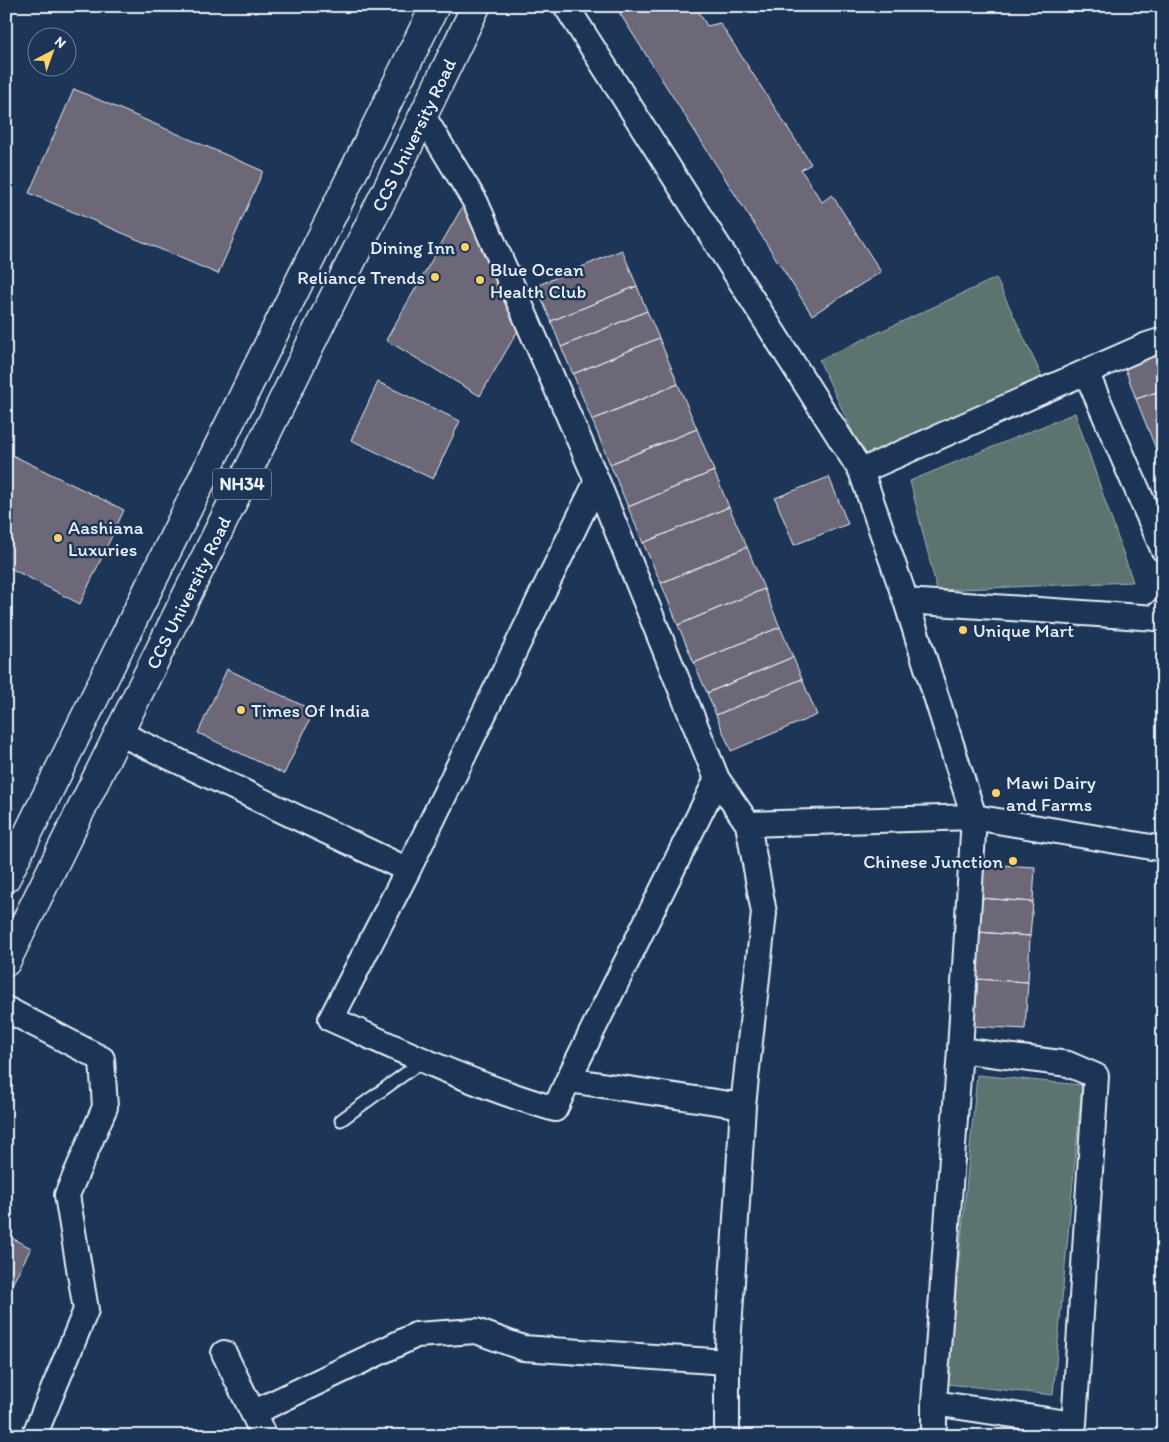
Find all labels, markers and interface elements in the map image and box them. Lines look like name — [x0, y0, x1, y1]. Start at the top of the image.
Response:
north arrow — [28, 28, 78, 78]
text: N — [51, 33, 69, 52]
street label: CCS University Road — [366, 54, 461, 215]
place label: Dining Inn — [370, 236, 455, 259]
marker: Dining Inn — [459, 241, 471, 253]
place label: Blue Ocean Health Club — [490, 258, 587, 303]
place label: Reliance Trends — [297, 266, 425, 289]
marker: Reliance Trends — [429, 271, 441, 283]
marker: Blue Ocean Health Club — [474, 274, 486, 286]
road number: NH34 — [213, 468, 271, 499]
street label: CCS University Road — [141, 512, 236, 673]
place label: Aashiana Luxuries — [68, 516, 144, 561]
marker: Aashiana Luxuries — [52, 532, 64, 544]
place label: Unique Mart — [973, 619, 1074, 642]
marker: Unique Mart — [957, 624, 969, 636]
place label: Times Of India — [251, 699, 370, 722]
marker: Times Of India — [235, 704, 247, 716]
place label: Mawi Dairy and Farms — [1006, 771, 1096, 816]
marker: Mawi Dairy and Farms — [990, 787, 1002, 799]
place label: Chinese Junction — [863, 850, 1003, 873]
marker: Chinese Junction — [1007, 855, 1019, 867]

